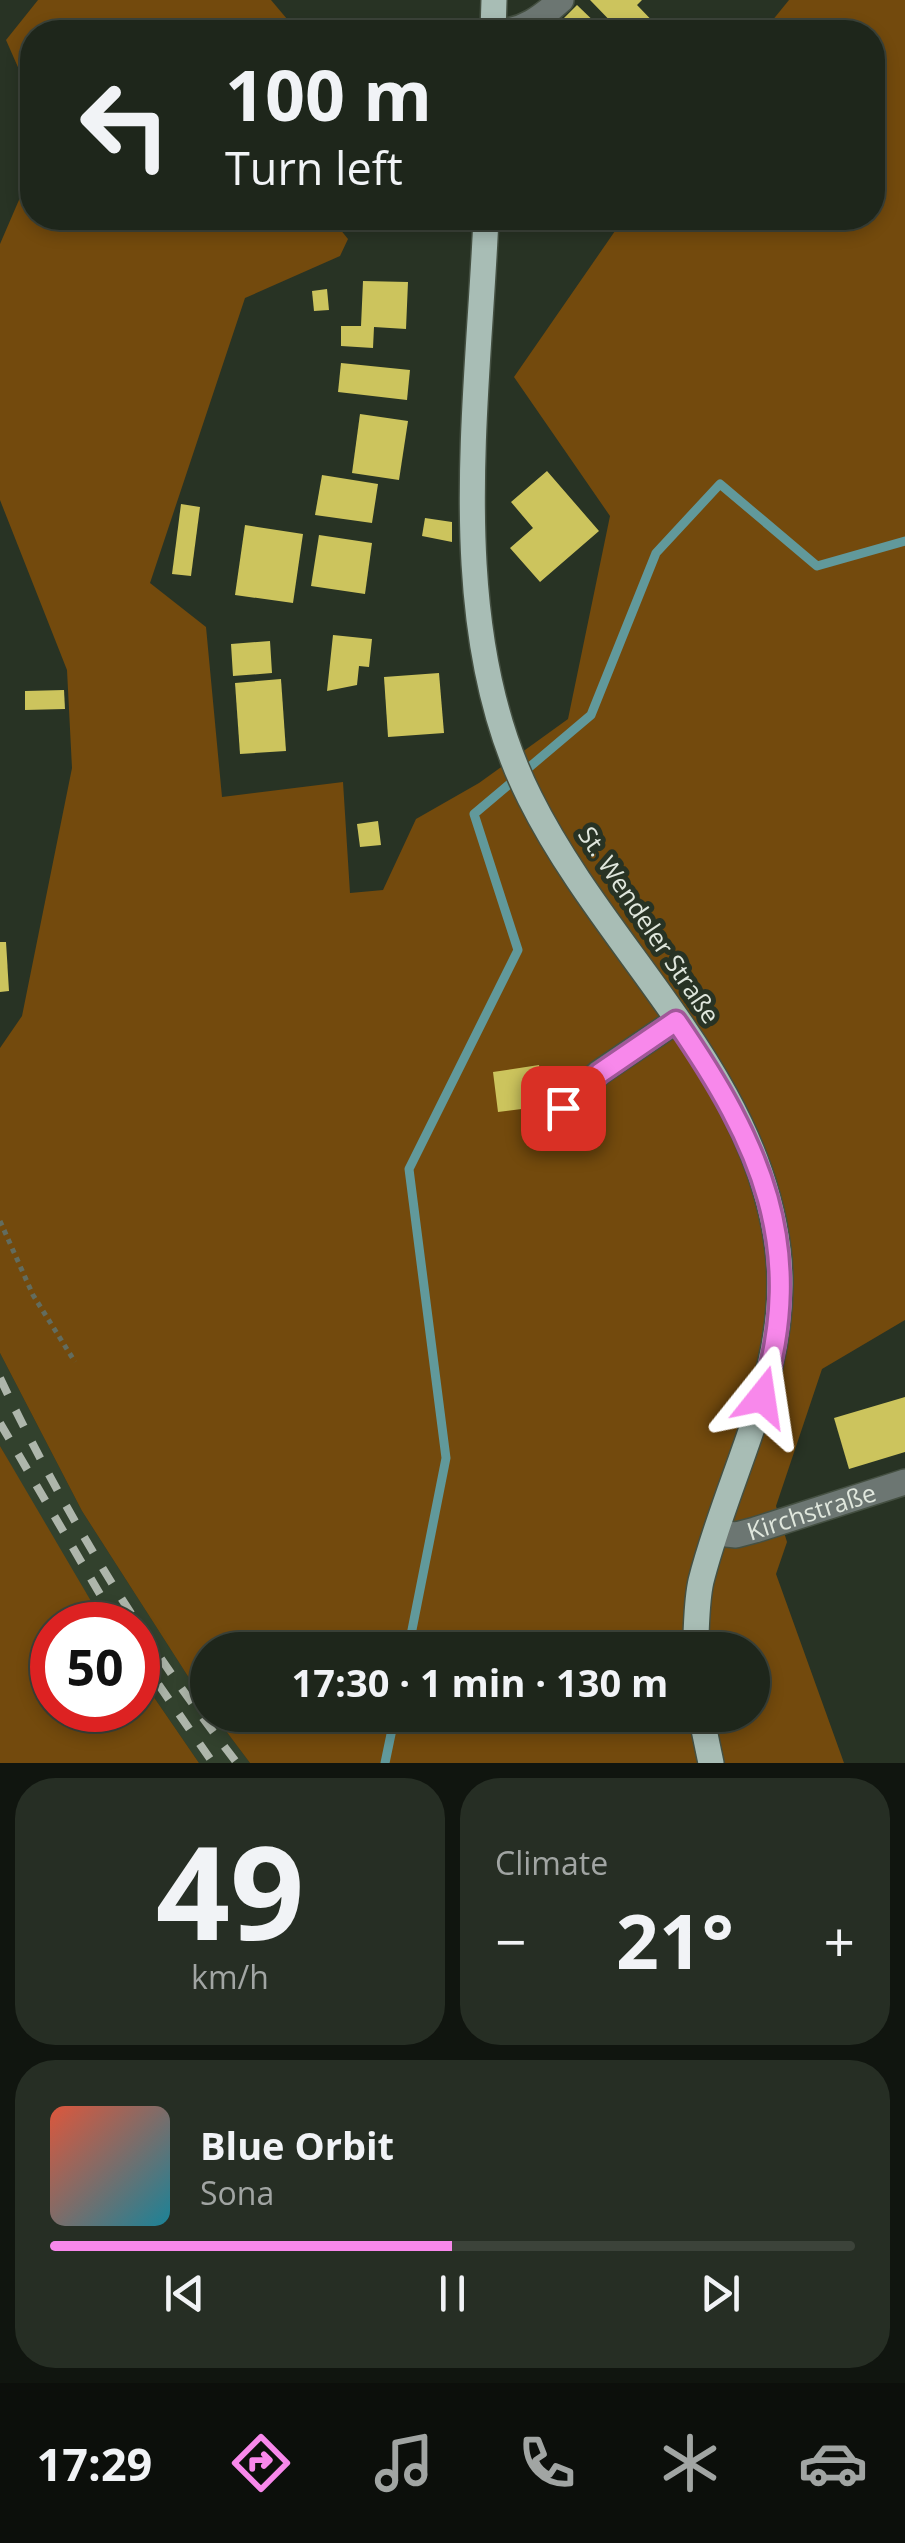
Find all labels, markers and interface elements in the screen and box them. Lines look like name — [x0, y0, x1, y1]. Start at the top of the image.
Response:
text: 100 m — [225, 46, 432, 142]
icon: left — [60, 60, 190, 190]
text: Turn left — [225, 137, 403, 198]
street label: St. Wendeler Straße — [571, 819, 728, 1030]
pin — [521, 1066, 606, 1151]
icon: arrive — [536, 1081, 591, 1136]
position arrow — [710, 1345, 814, 1449]
street label: Kirchstraße — [742, 1474, 880, 1548]
speed limit sign: 50 — [30, 1602, 160, 1732]
text: 17:30 · 1 min · 130 m — [292, 1656, 668, 1708]
text: 49 — [156, 1801, 304, 1978]
text: Climate — [495, 1841, 608, 1884]
text: 21° — [616, 1889, 734, 1991]
text: − — [495, 1903, 526, 1978]
text: + — [824, 1903, 855, 1978]
text: km/h — [191, 1955, 269, 1998]
text: Blue Orbit — [200, 2119, 394, 2171]
text: Sona — [200, 2171, 274, 2214]
icon: previous — [157, 2266, 212, 2321]
icon: pause — [425, 2266, 480, 2321]
icon: next — [693, 2266, 748, 2321]
icon: directions — [226, 2428, 296, 2498]
icon: music — [369, 2428, 439, 2498]
icon: phone — [512, 2428, 582, 2498]
icon: climate — [655, 2428, 725, 2498]
icon: car — [798, 2428, 868, 2498]
text: 17:29 — [37, 2433, 152, 2494]

